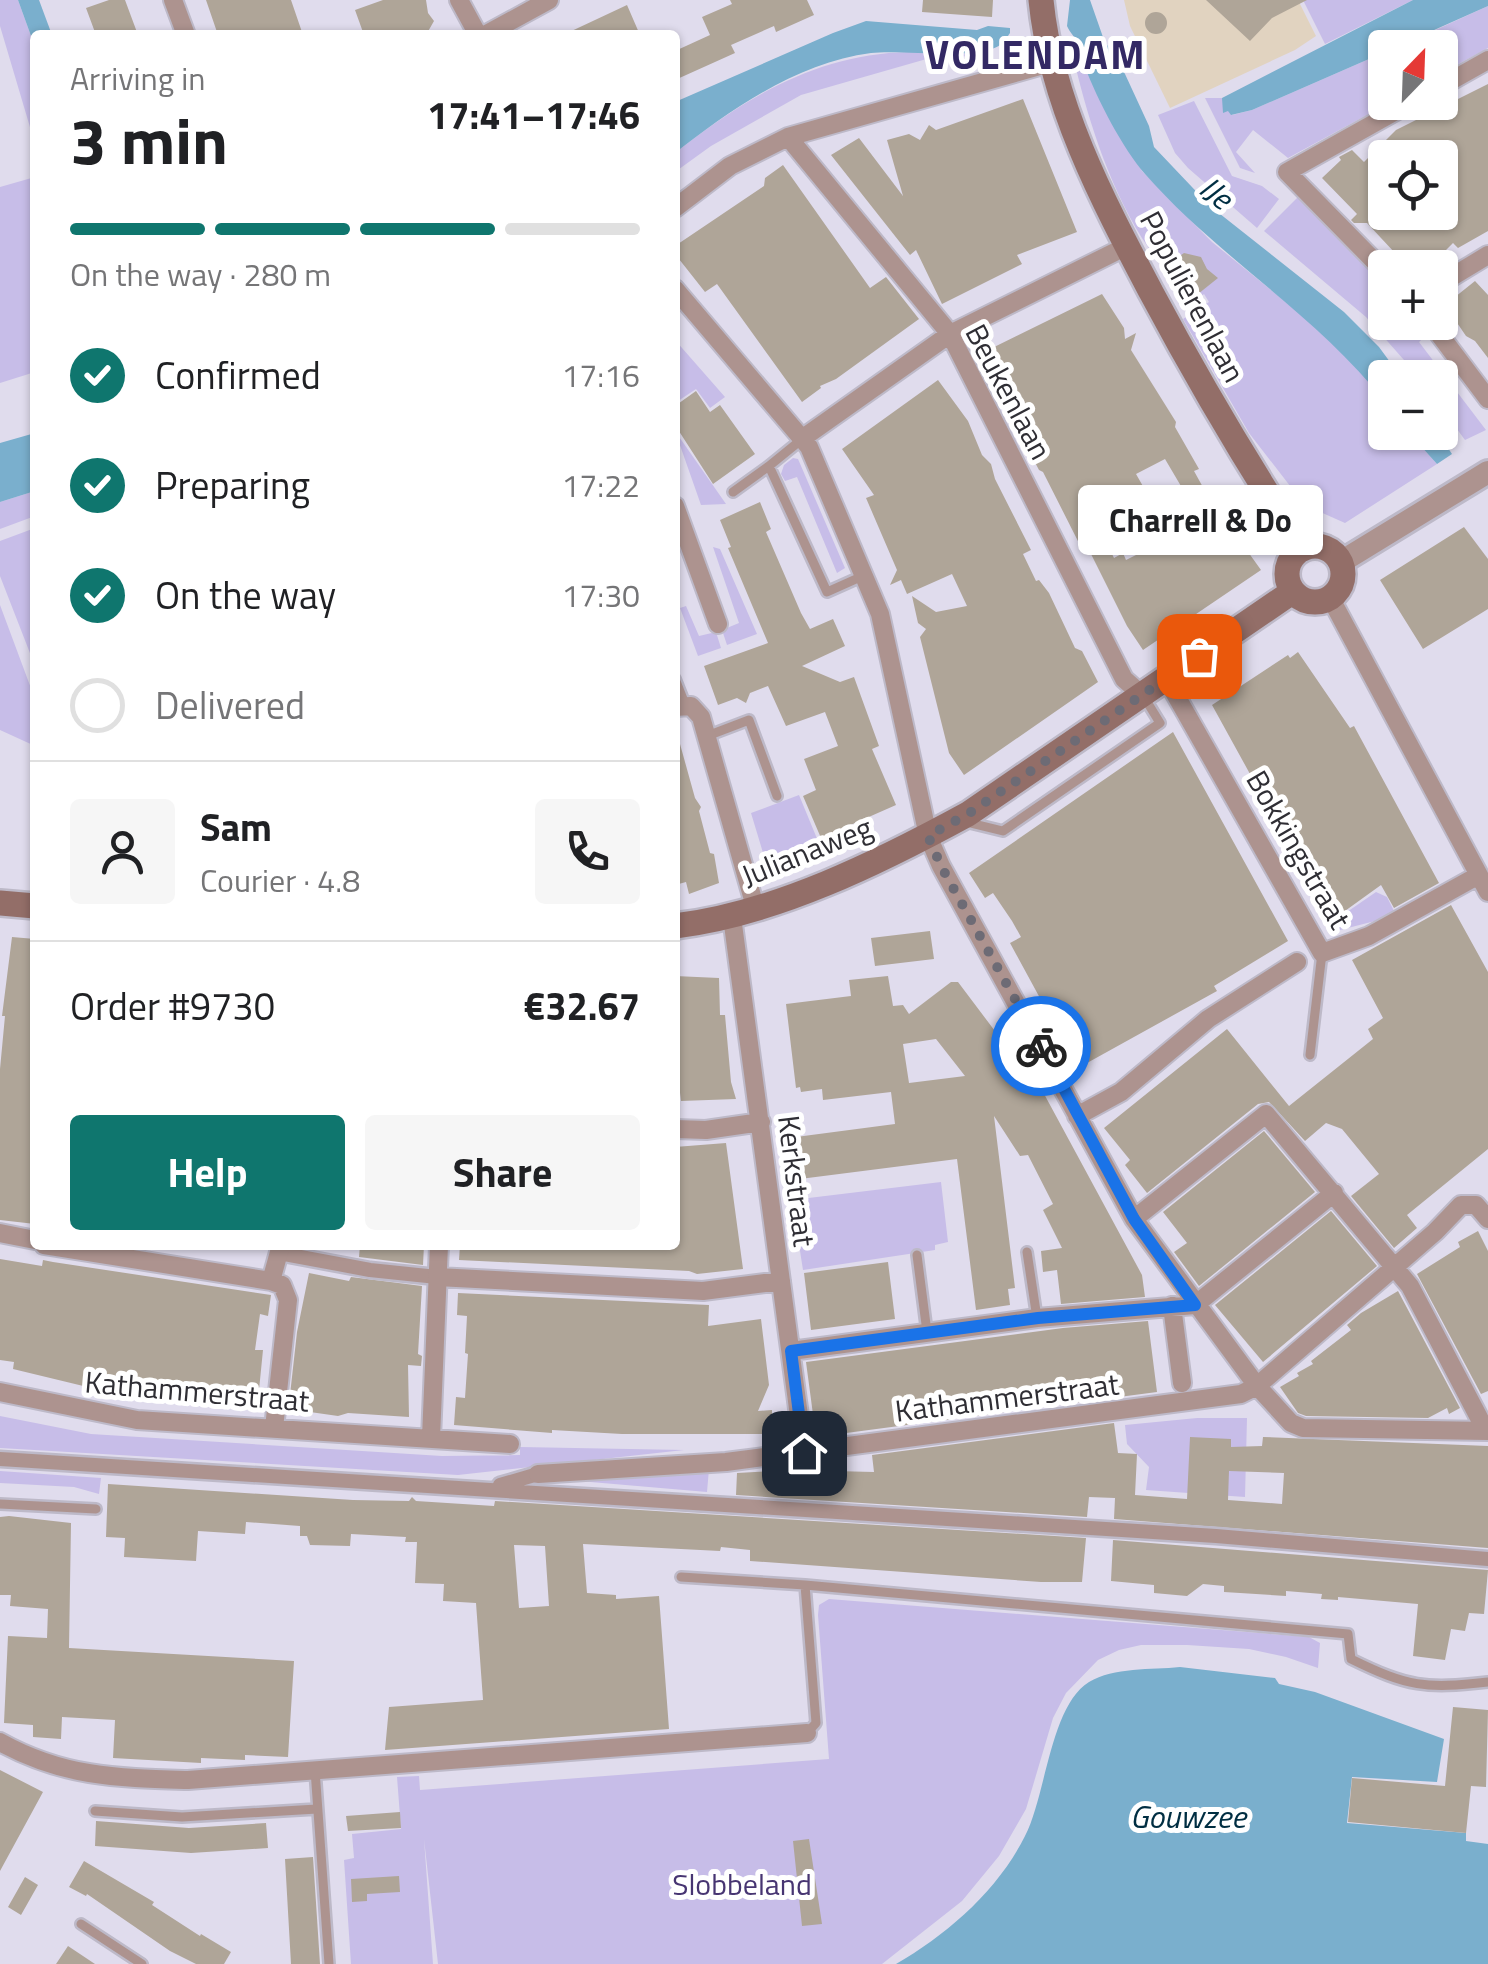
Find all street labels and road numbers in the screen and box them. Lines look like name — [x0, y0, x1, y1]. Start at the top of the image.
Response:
street label: Populierenlaan — [1128, 203, 1257, 390]
street label: Beukenlaan — [954, 315, 1064, 468]
street label: Bokkingstraat — [1235, 762, 1363, 938]
street label: Julianaweg — [734, 804, 879, 898]
street label: Kerkstraat — [766, 1113, 828, 1250]
street label: Kathammerstraat — [83, 1358, 312, 1424]
street label: Kathammerstraat — [892, 1360, 1122, 1434]

